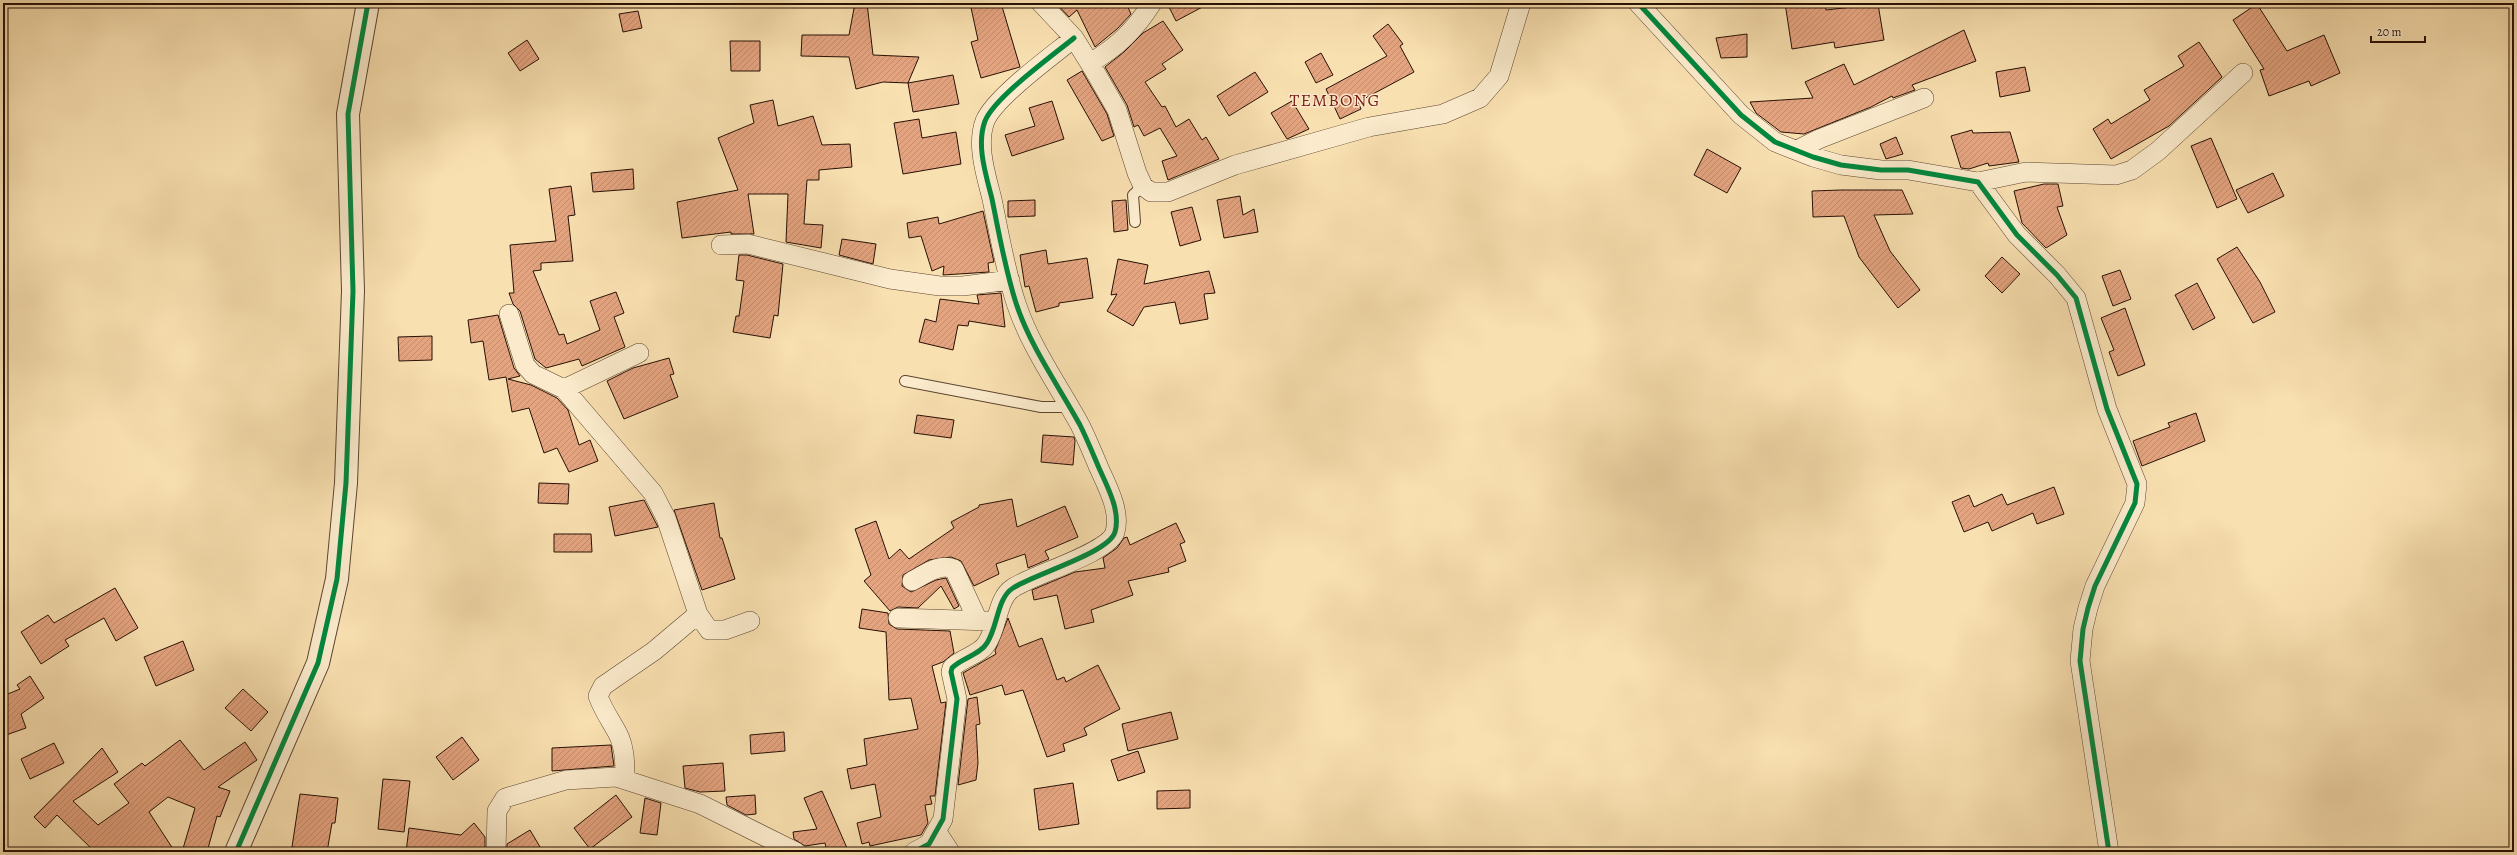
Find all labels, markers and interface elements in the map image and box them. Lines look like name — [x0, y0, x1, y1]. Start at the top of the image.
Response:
scale bar — [2371, 18, 2425, 44]
text: 20 m — [2377, 24, 2401, 40]
district label: TEMBONG — [1290, 88, 1380, 112]

